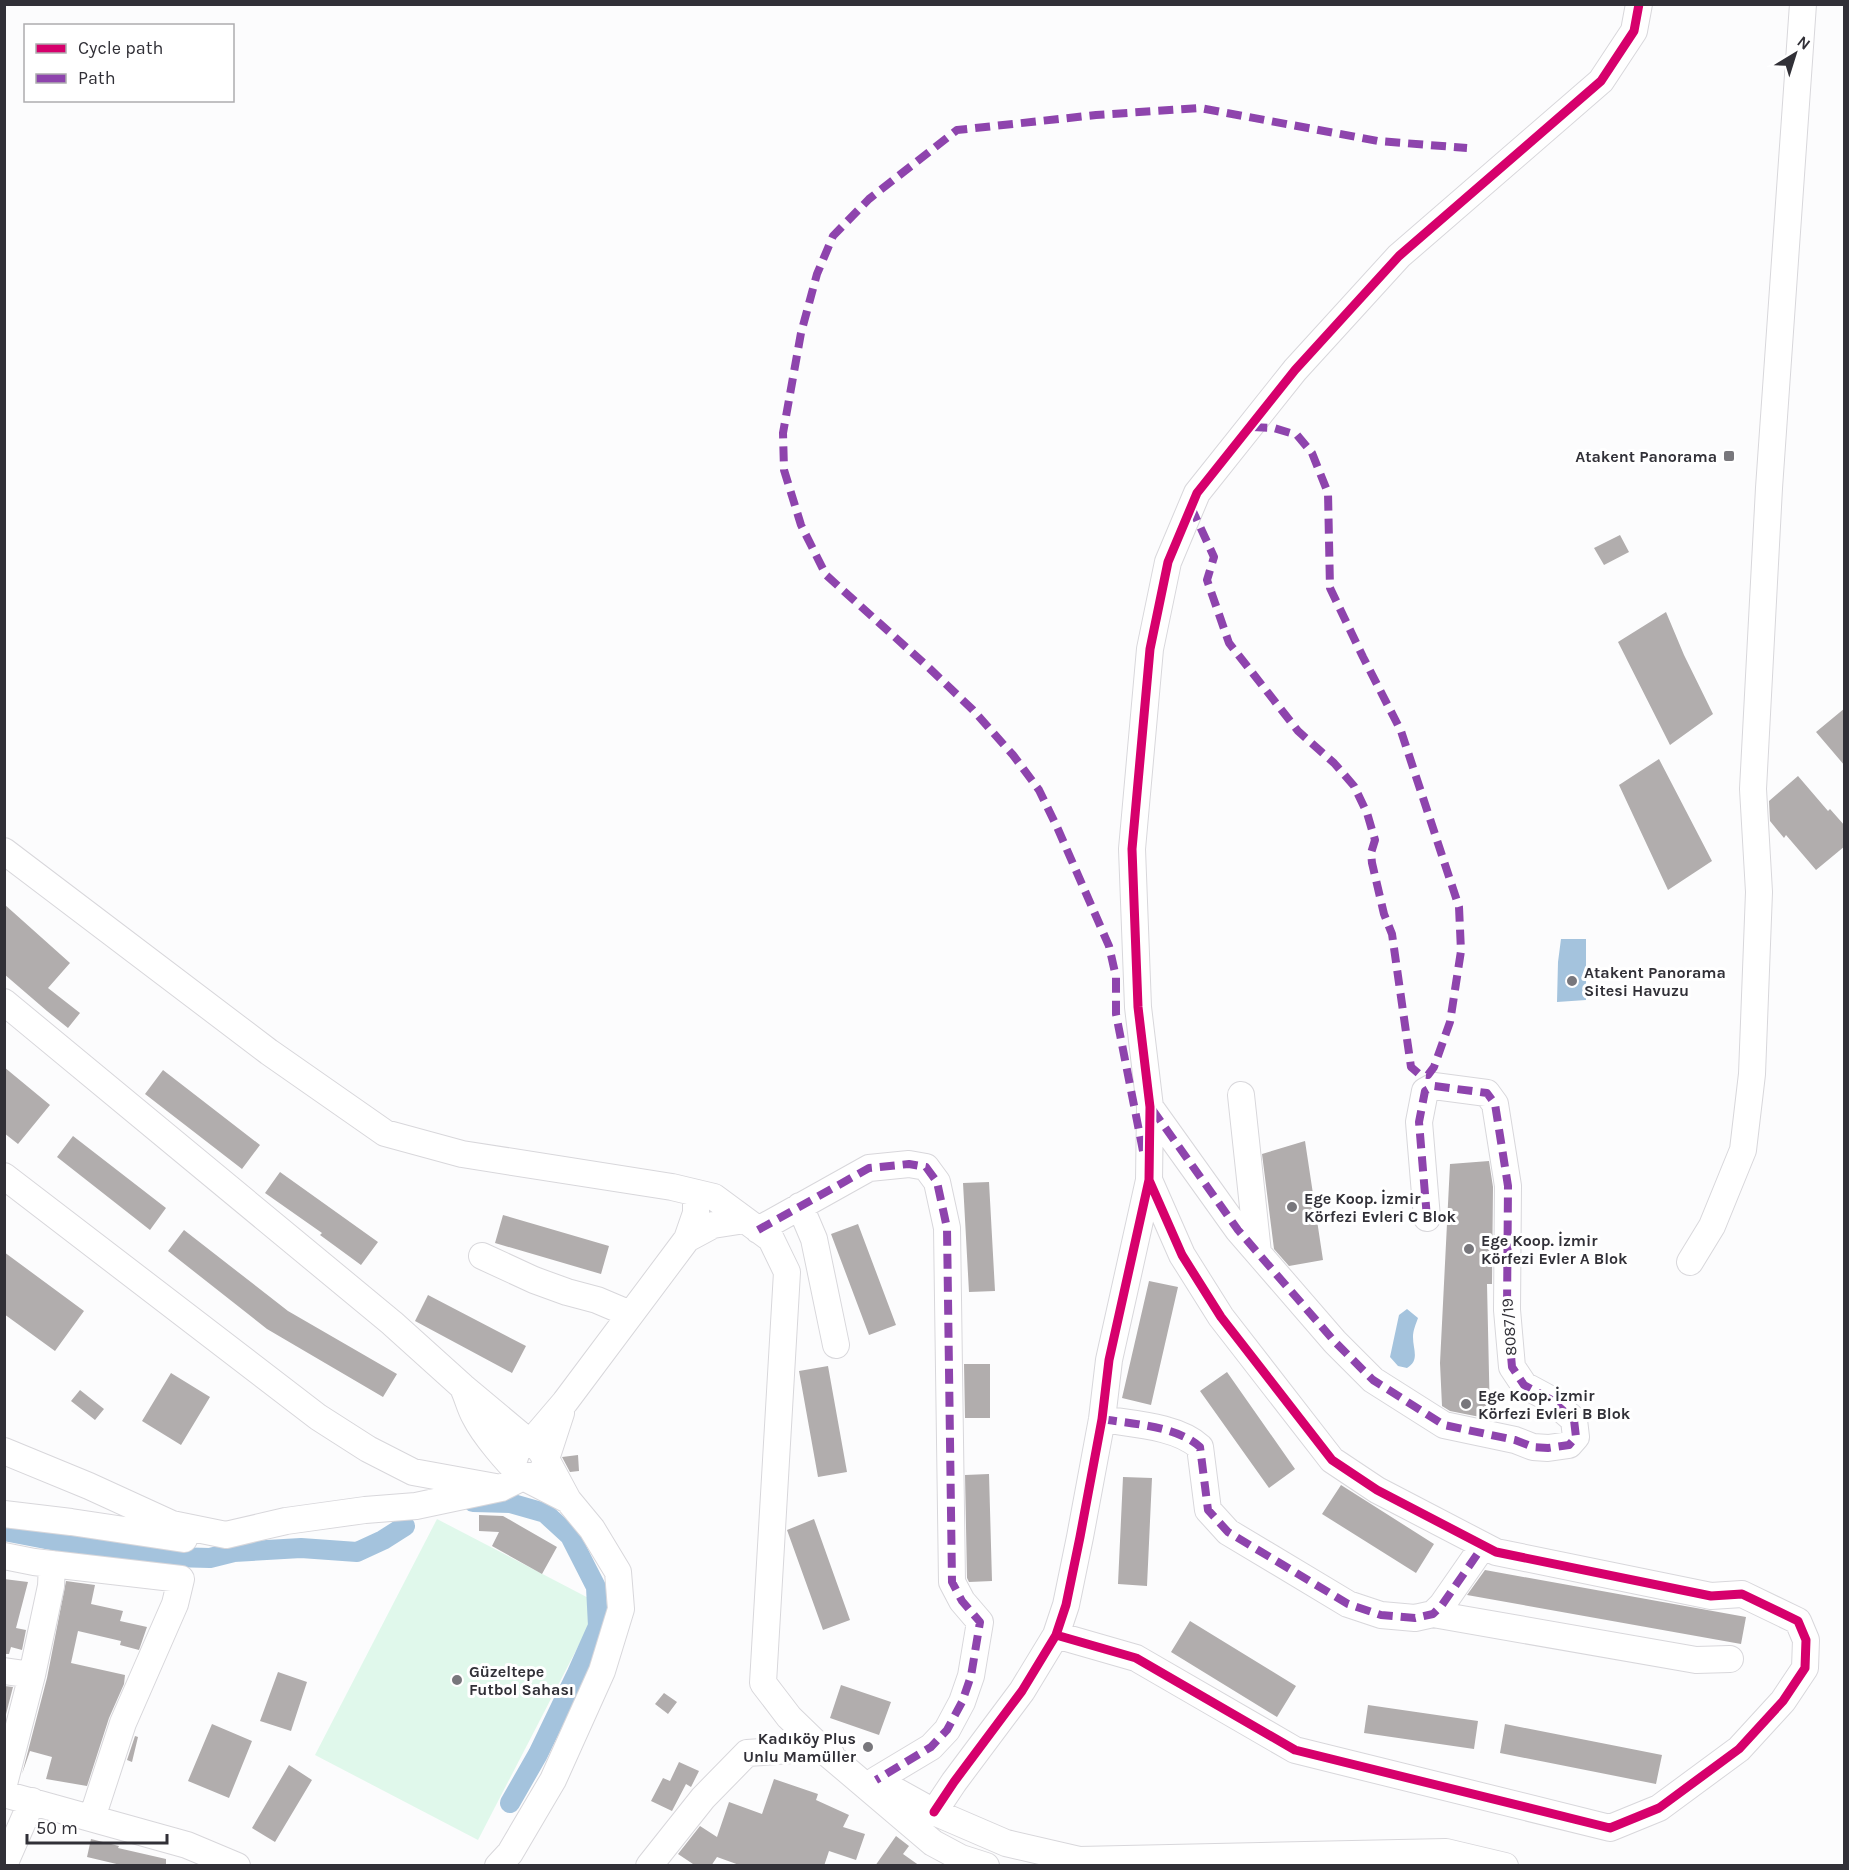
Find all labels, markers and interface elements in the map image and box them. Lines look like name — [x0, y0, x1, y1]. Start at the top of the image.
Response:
legend — [24, 24, 234, 102]
north arrow — [1765, 24, 1825, 84]
text: N — [1794, 32, 1814, 54]
text: Cycle path — [78, 37, 163, 59]
text: Path — [78, 67, 116, 89]
place label: Atakent Panorama — [1575, 447, 1717, 466]
marker: Atakent Panorama — [1722, 449, 1736, 463]
place label: Atakent Panorama Sitesi Havuzu — [1584, 963, 1726, 1000]
marker: Atakent Panorama Sitesi Havuzu — [1565, 974, 1579, 988]
place label: Ege Koop. İzmir Körfezi Evleri C Blok — [1304, 1189, 1456, 1226]
marker: Ege Koop. İzmir Körfezi Evleri C Blok — [1285, 1200, 1299, 1214]
place label: Ege Koop. İzmir Körfezi Evler A Blok — [1481, 1231, 1628, 1268]
marker: Ege Koop. İzmir Körfezi Evler A Blok — [1462, 1242, 1476, 1256]
street label: 8087/19 — [1497, 1297, 1521, 1357]
place label: Ege Koop. İzmir Körfezi Evleri B Blok — [1478, 1386, 1631, 1423]
marker: Ege Koop. İzmir Körfezi Evleri B Blok — [1459, 1397, 1473, 1411]
place label: Güzeltepe Futbol Sahası — [469, 1662, 574, 1699]
marker: Güzeltepe Futbol Sahası — [450, 1673, 464, 1687]
place label: Kadıköy Plus Unlu Mamüller — [743, 1729, 857, 1766]
marker: Kadıköy Plus Unlu Mamüller — [861, 1740, 875, 1754]
scale bar — [27, 1807, 166, 1845]
text: 50 m — [36, 1817, 78, 1839]

